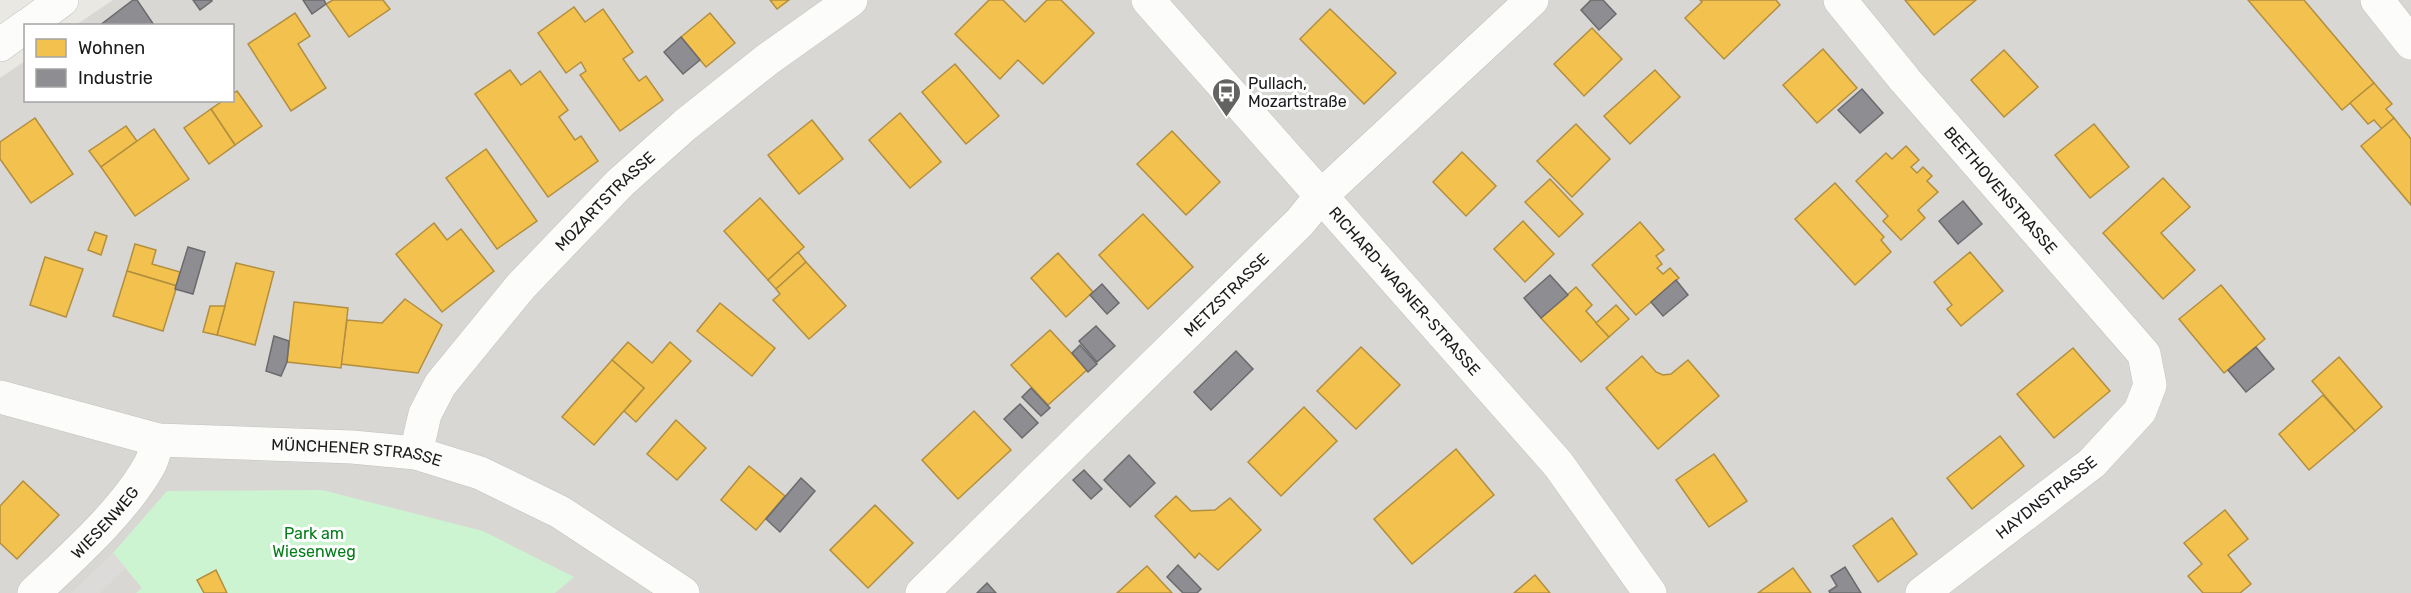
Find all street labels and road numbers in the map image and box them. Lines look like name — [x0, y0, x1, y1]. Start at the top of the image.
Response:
street label: BEETHOVENSTRASSE — [1940, 123, 2061, 258]
street label: MOZARTSTRASSE — [551, 148, 659, 255]
street label: RICHARD-WAGNER-STRASSE — [1325, 203, 1484, 379]
street label: METZSTRASSE — [1180, 249, 1273, 341]
street label: MÜNCHENER STRASSE — [271, 435, 444, 471]
street label: HAYDNSTRASSE — [1992, 452, 2101, 543]
street label: WIESENWEG — [67, 483, 143, 563]

